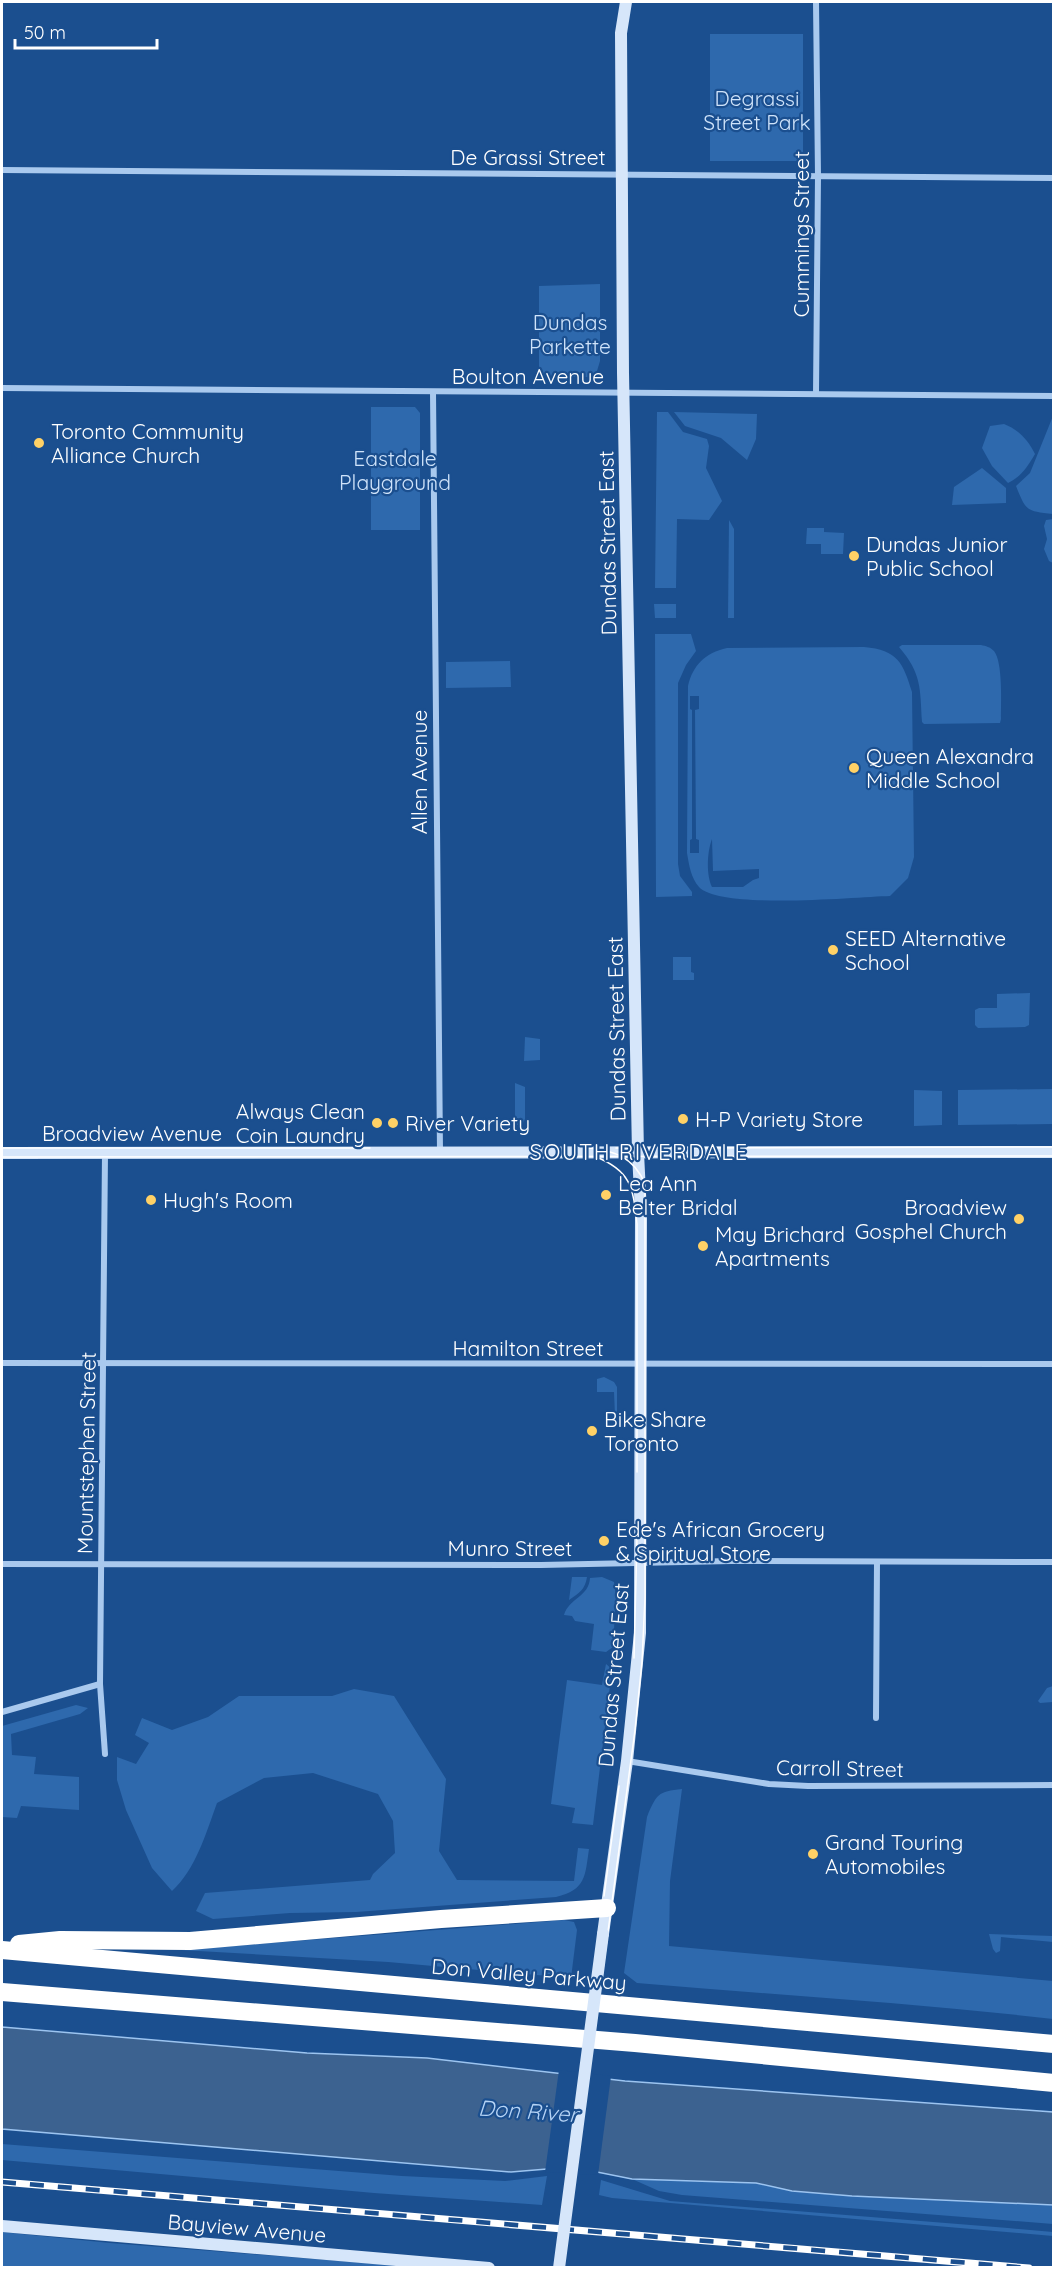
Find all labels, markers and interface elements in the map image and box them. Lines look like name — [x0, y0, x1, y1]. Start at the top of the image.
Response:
scale bar — [15, 12, 158, 50]
text: 50 m — [24, 21, 66, 44]
park label: Degrassi Street Park — [703, 85, 811, 135]
street label: De Grassi Street — [450, 144, 606, 170]
street label: Cummings Street — [788, 151, 814, 317]
park label: Dundas Parkette — [529, 309, 611, 359]
street label: Boulton Avenue — [452, 363, 604, 389]
place label: Toronto Community Alliance Church — [51, 418, 244, 468]
marker: Toronto Community Alliance Church — [32, 436, 46, 450]
park label: Eastdale Playground — [339, 445, 451, 495]
street label: Dundas Street East — [592, 450, 622, 636]
place label: Dundas Junior Public School — [866, 531, 1008, 581]
marker: Dundas Junior Public School — [847, 549, 861, 563]
street label: Allen Avenue — [406, 710, 432, 834]
place label: Queen Alexandra Middle School — [866, 743, 1034, 793]
marker: Queen Alexandra Middle School — [847, 761, 861, 775]
place label: SEED Alternative School — [845, 925, 1006, 975]
street label: Dundas Street East — [601, 936, 631, 1122]
marker: SEED Alternative School — [826, 943, 840, 957]
place label: Always Clean Coin Laundry — [236, 1098, 365, 1148]
place label: H-P Variety Store — [695, 1106, 863, 1132]
place label: River Variety — [405, 1110, 530, 1136]
marker: H-P Variety Store — [676, 1112, 690, 1126]
marker: Always Clean Coin Laundry — [370, 1116, 384, 1130]
marker: River Variety — [386, 1116, 400, 1130]
street label: Broadview Avenue — [42, 1120, 222, 1146]
district label: SOUTH RIVERDALE — [530, 1138, 748, 1166]
place label: Lea Ann Belter Bridal — [618, 1170, 738, 1220]
place label: Hugh's Room — [163, 1187, 293, 1213]
marker: Lea Ann Belter Bridal — [599, 1188, 613, 1202]
marker: Hugh's Room — [144, 1193, 158, 1207]
place label: Broadview Gosphel Church — [855, 1194, 1007, 1244]
marker: Broadview Gosphel Church — [1012, 1212, 1026, 1226]
place label: May Brichard Apartments — [715, 1221, 845, 1271]
marker: May Brichard Apartments — [696, 1239, 710, 1253]
street label: Hamilton Street — [452, 1335, 604, 1361]
street label: Mountstephen Street — [71, 1352, 101, 1554]
place label: Bike Share Toronto — [604, 1406, 706, 1456]
marker: Bike Share Toronto — [585, 1424, 599, 1438]
place label: Ede's African Grocery & Spiritual Store — [616, 1516, 825, 1566]
marker: Ede's African Grocery & Spiritual Store — [597, 1534, 611, 1548]
street label: Munro Street — [448, 1535, 572, 1561]
street label: Dundas Street East — [592, 1582, 634, 1768]
street label: Carroll Street — [776, 1754, 904, 1782]
place label: Grand Touring Automobiles — [825, 1829, 963, 1879]
marker: Grand Touring Automobiles — [806, 1847, 820, 1861]
street label: Don Valley Parkway — [430, 1953, 628, 1995]
water label: Don River — [477, 2094, 581, 2129]
street label: Bayview Avenue — [167, 2208, 327, 2248]

